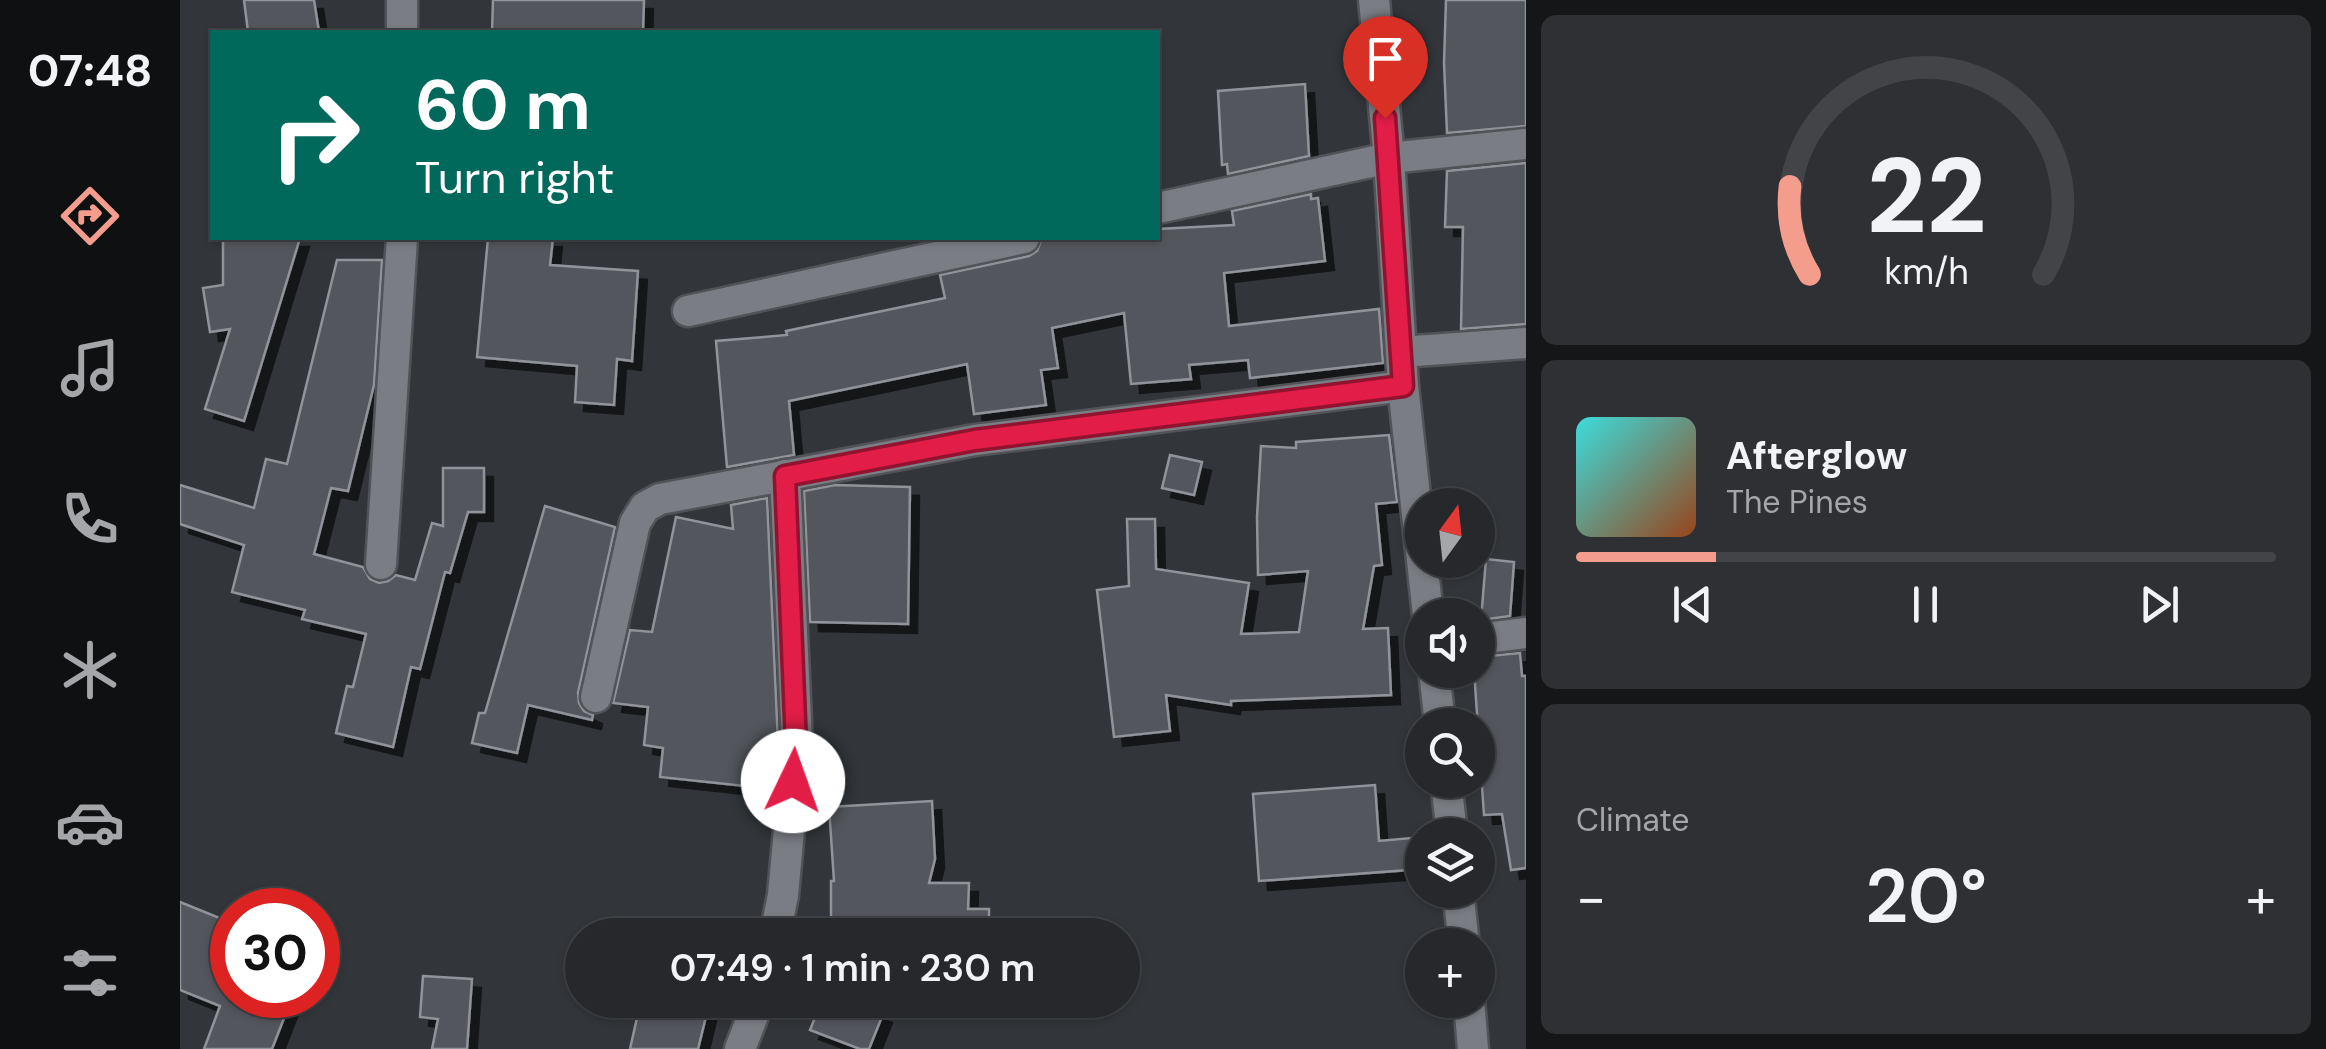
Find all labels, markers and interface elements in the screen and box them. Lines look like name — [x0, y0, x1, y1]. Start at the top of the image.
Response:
pin — [1343, 16, 1428, 119]
icon: arrive — [1358, 31, 1413, 86]
text: 07:48 — [28, 41, 152, 100]
text: 60 m — [415, 60, 591, 151]
icon: right — [250, 70, 380, 200]
text: 22 — [1866, 129, 1986, 264]
text: Turn right — [415, 148, 614, 207]
icon: directions — [55, 181, 125, 251]
text: km/h — [1884, 249, 1968, 295]
icon: music — [55, 333, 125, 403]
text: Afterglow — [1726, 431, 1907, 481]
text: The Pines — [1726, 481, 1868, 523]
icon: phone — [55, 484, 125, 554]
north arrow — [1405, 488, 1495, 578]
map controls — [1405, 488, 1495, 1018]
icon: previous — [1665, 577, 1720, 632]
icon: pause — [1898, 577, 1953, 632]
icon: next — [2132, 577, 2187, 632]
button: sound — [1405, 598, 1495, 688]
icon: climate — [55, 635, 125, 705]
button: search — [1405, 708, 1495, 798]
position arrow — [741, 729, 845, 833]
icon: car — [55, 787, 125, 857]
text: Climate — [1576, 799, 1690, 841]
button: layers — [1405, 818, 1495, 908]
text: 20° — [1865, 848, 1987, 945]
text: − — [1576, 862, 1606, 934]
text: + — [2246, 862, 2276, 934]
speed limit sign: 30 — [210, 888, 340, 1018]
button: + — [1405, 928, 1495, 1018]
icon: filters — [55, 938, 125, 1008]
text: 07:49 · 1 min · 230 m — [670, 943, 1035, 993]

